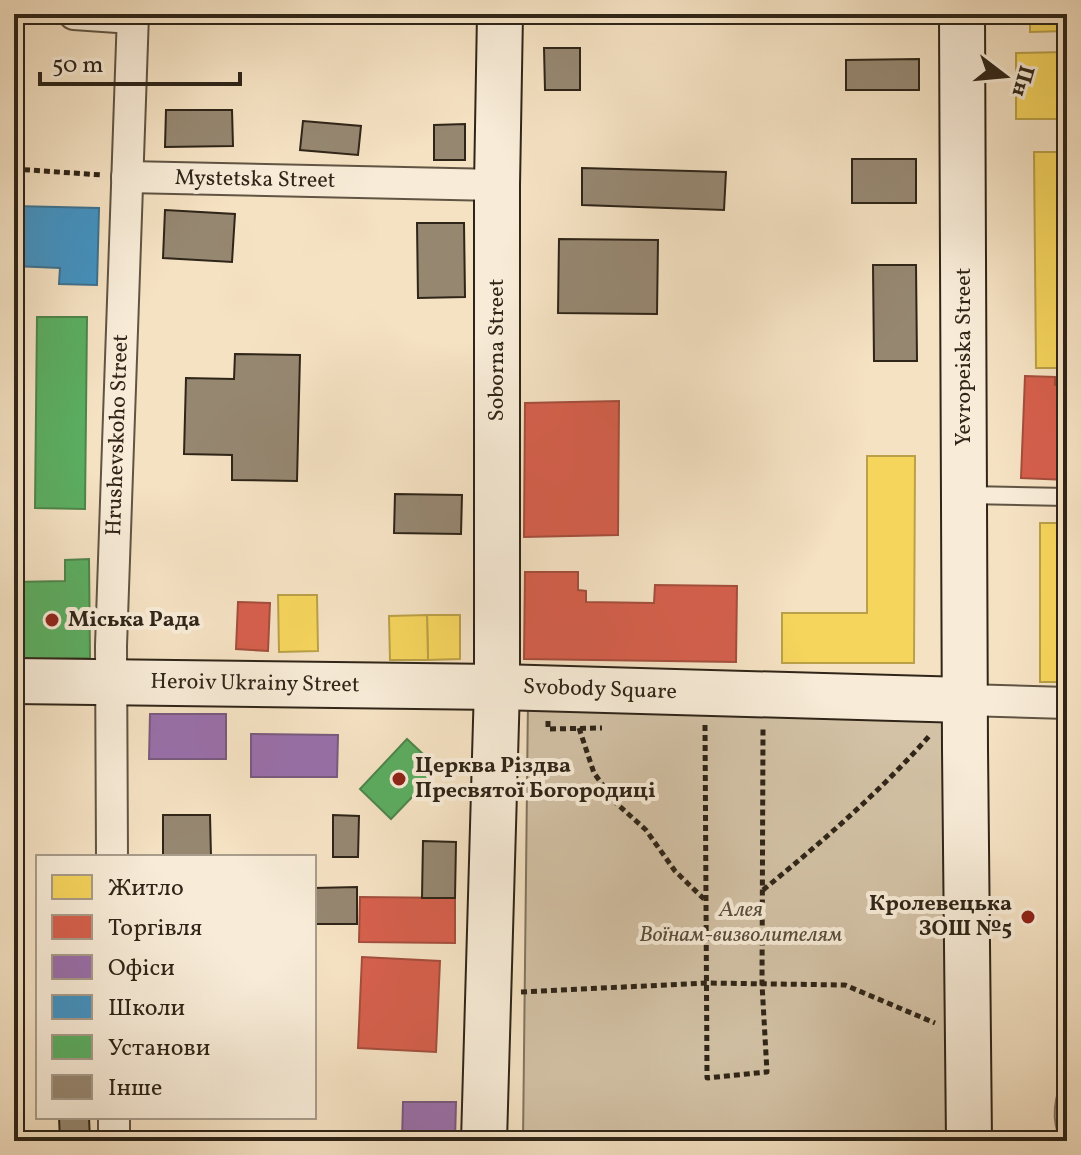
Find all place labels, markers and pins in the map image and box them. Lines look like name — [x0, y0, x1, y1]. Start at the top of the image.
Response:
place label: Міська Рада — [68, 605, 200, 636]
marker: Міська Рада — [43, 611, 61, 629]
place label: Церква Різдва Пресвятої Богородиці — [415, 751, 656, 807]
marker: Церква Різдва Пресвятої Богородиці — [390, 770, 408, 788]
place label: Кролевецька ЗОШ №5 — [869, 889, 1012, 945]
marker: Кролевецька ЗОШ №5 — [1019, 908, 1037, 926]

